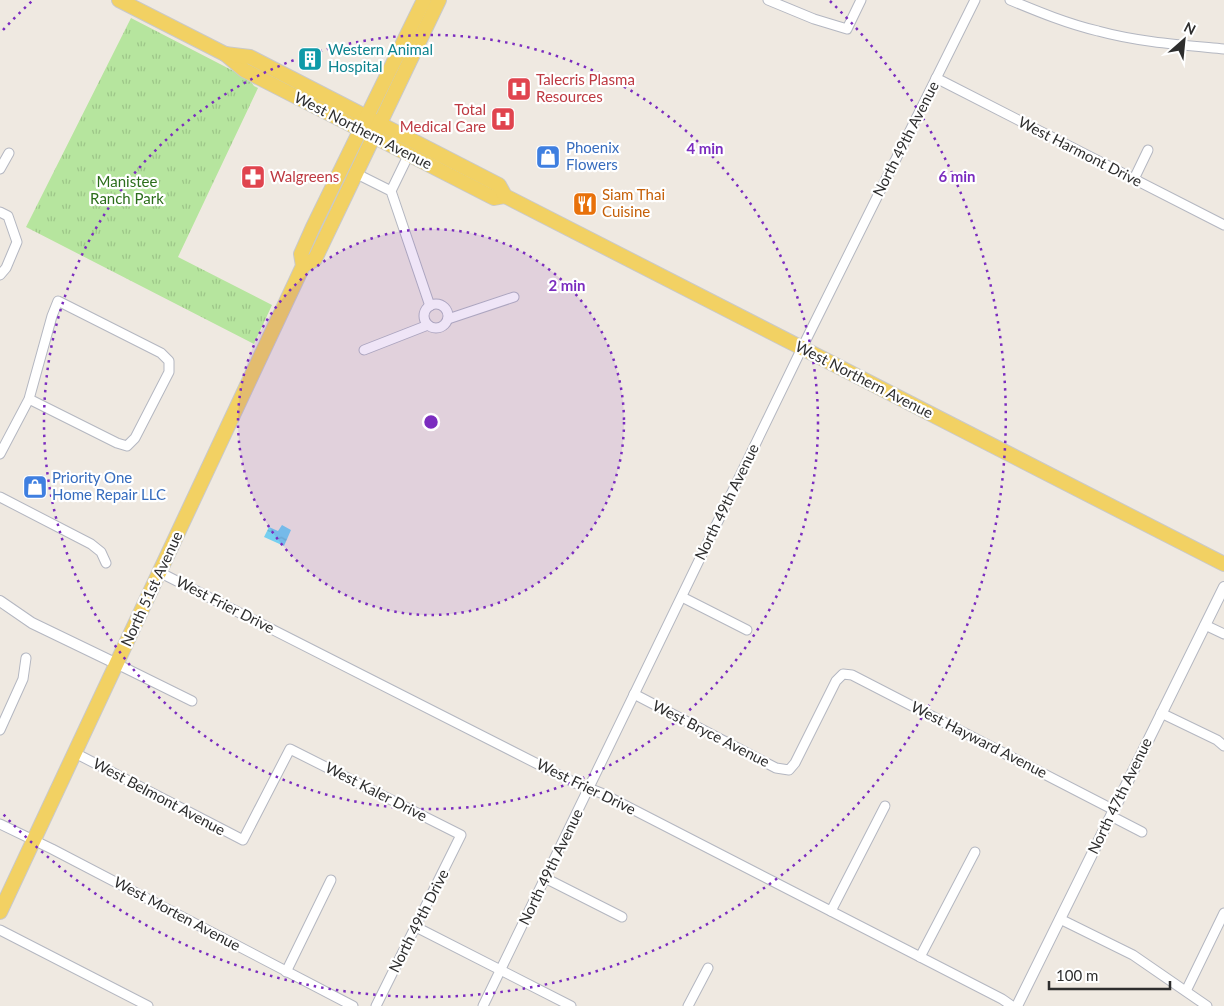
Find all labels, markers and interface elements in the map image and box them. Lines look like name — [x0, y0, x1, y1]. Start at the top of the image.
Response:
north arrow — [1159, 15, 1209, 65]
text: N — [1181, 18, 1199, 38]
place label: Western Animal Hospital — [328, 40, 433, 75]
building icon: Western Animal Hospital — [297, 46, 323, 72]
place label: Talecris Plasma Resources — [536, 70, 635, 105]
hospital icon: Talecris Plasma Resources — [506, 76, 532, 102]
street label: North 49th Avenue — [868, 78, 942, 199]
street label: West Northern Avenue — [292, 88, 435, 173]
place label: Total Medical Care — [400, 100, 486, 135]
hospital icon: Total Medical Care — [490, 106, 516, 132]
street label: West Harmont Drive — [1016, 112, 1145, 190]
place label: Phoenix Flowers — [566, 138, 620, 173]
text: 4 min — [686, 139, 724, 157]
shop icon: Phoenix Flowers — [535, 144, 561, 170]
pharmacy icon: Walgreens — [240, 164, 266, 190]
place label: Walgreens — [270, 167, 339, 185]
text: 6 min — [938, 167, 976, 185]
park label: Manistee Ranch Park — [90, 172, 164, 207]
place label: Siam Thai Cuisine — [602, 185, 665, 220]
restaurant icon: Siam Thai Cuisine — [572, 191, 598, 217]
text: 2 min — [548, 276, 586, 294]
street label: West Northern Avenue — [793, 337, 936, 422]
centre of rings — [422, 413, 440, 431]
street label: North 49th Avenue — [690, 441, 762, 563]
place label: Priority One Home Repair LLC — [52, 468, 166, 503]
shop icon: Priority One Home Repair LLC — [22, 474, 48, 500]
street label: North 51st Avenue — [117, 528, 186, 649]
street label: West Frier Drive — [173, 572, 278, 637]
street label: West Bryce Avenue — [650, 696, 773, 770]
street label: West Hayward Avenue — [908, 697, 1051, 781]
street label: North 47th Avenue — [1083, 735, 1155, 857]
street label: West Belmont Avenue — [90, 754, 229, 839]
street label: West Frier Drive — [534, 754, 639, 818]
street label: West Kaler Drive — [323, 758, 430, 825]
street label: North 49th Avenue — [514, 806, 586, 928]
street label: North 49th Drive — [384, 866, 452, 975]
street label: West Morten Avenue — [111, 872, 244, 954]
scale bar — [1049, 958, 1170, 990]
text: 100 m — [1056, 966, 1098, 984]

